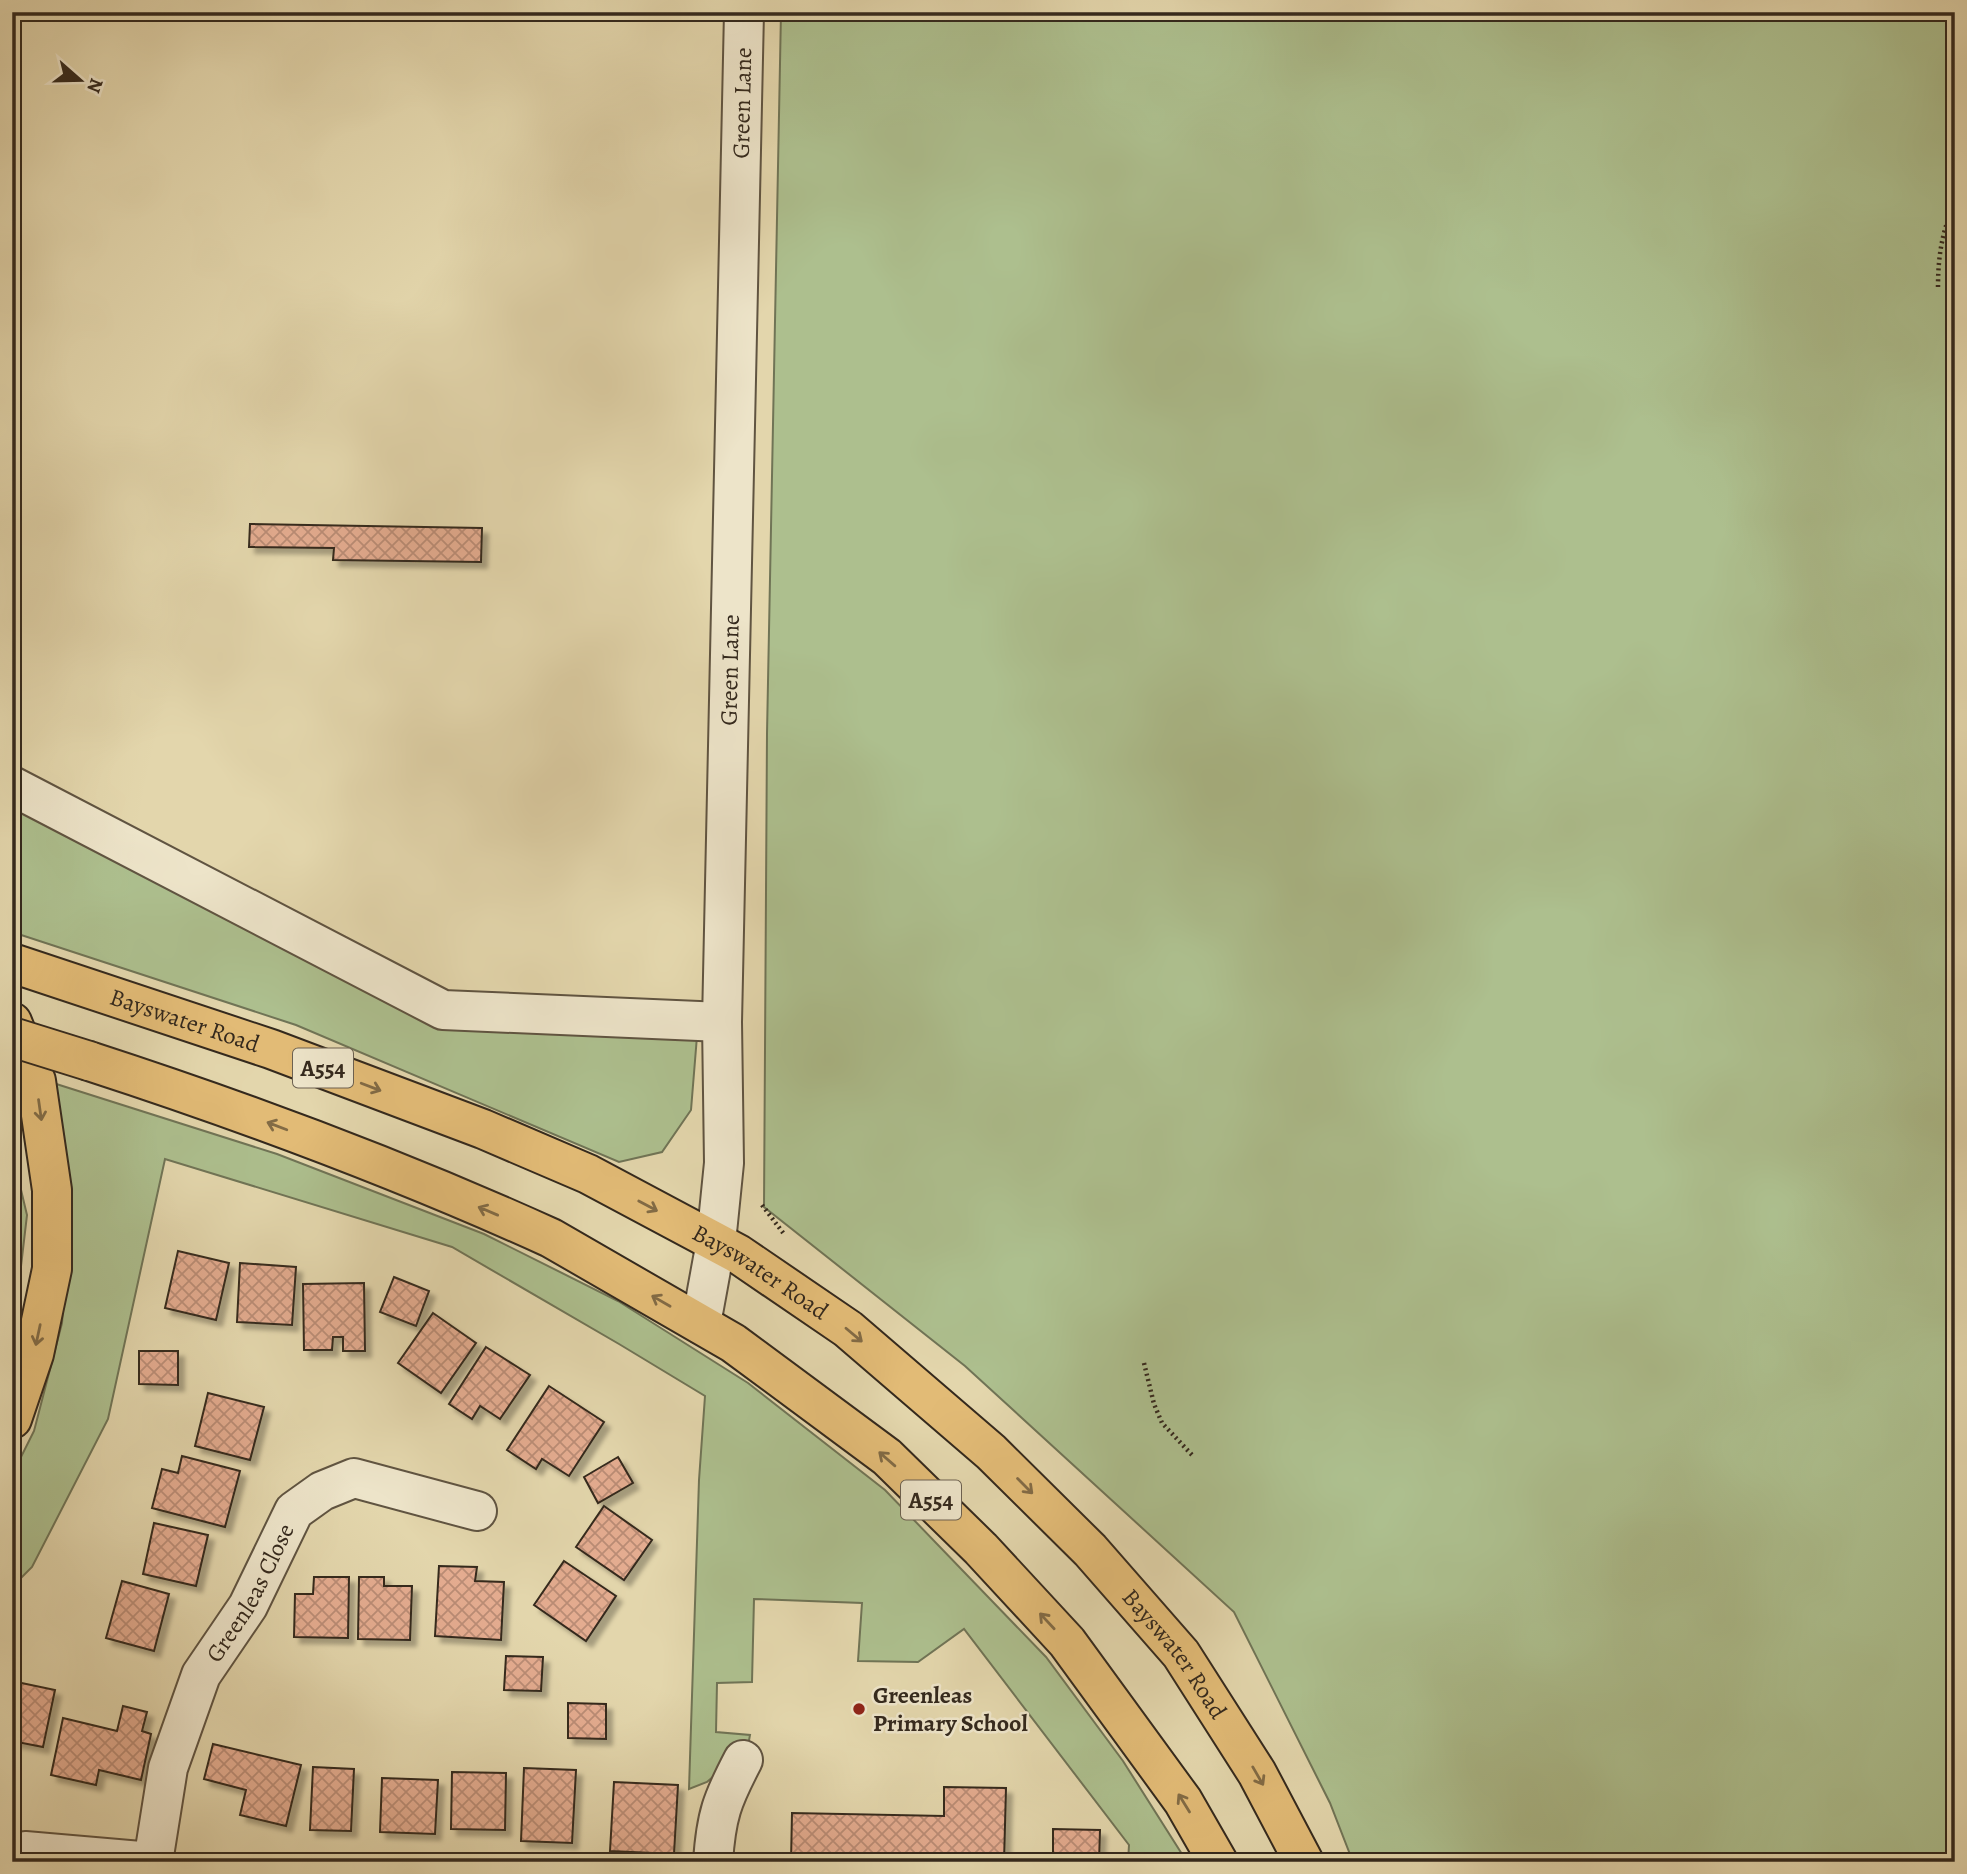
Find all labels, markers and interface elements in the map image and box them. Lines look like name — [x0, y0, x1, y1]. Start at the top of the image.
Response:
north arrow — [46, 46, 116, 116]
street label: Green Lane — [725, 47, 759, 159]
text: N — [80, 75, 110, 97]
street label: Green Lane — [712, 614, 747, 726]
street label: Bayswater Road — [106, 981, 264, 1060]
road number: A554 — [293, 1049, 353, 1088]
one-way arrow — [360, 1081, 382, 1094]
one-way arrow — [34, 1098, 47, 1120]
one-way arrow — [267, 1119, 288, 1132]
one-way arrow — [637, 1200, 658, 1214]
one-way arrow — [478, 1204, 499, 1217]
street label: Bayswater Road — [687, 1217, 835, 1327]
one-way arrow — [652, 1294, 672, 1308]
one-way arrow — [31, 1323, 44, 1346]
one-way arrow — [845, 1327, 863, 1343]
one-way arrow — [879, 1451, 897, 1467]
one-way arrow — [1016, 1477, 1033, 1494]
road number: A554 — [901, 1480, 961, 1520]
street label: Greenleas Close — [198, 1518, 302, 1668]
street label: Bayswater Road — [1115, 1582, 1234, 1725]
one-way arrow — [1039, 1612, 1055, 1630]
place label: Greenleas Primary School — [873, 1679, 1028, 1739]
marker: Greenleas Primary School — [851, 1701, 867, 1717]
one-way arrow — [1252, 1765, 1265, 1786]
one-way arrow — [1176, 1793, 1190, 1813]

